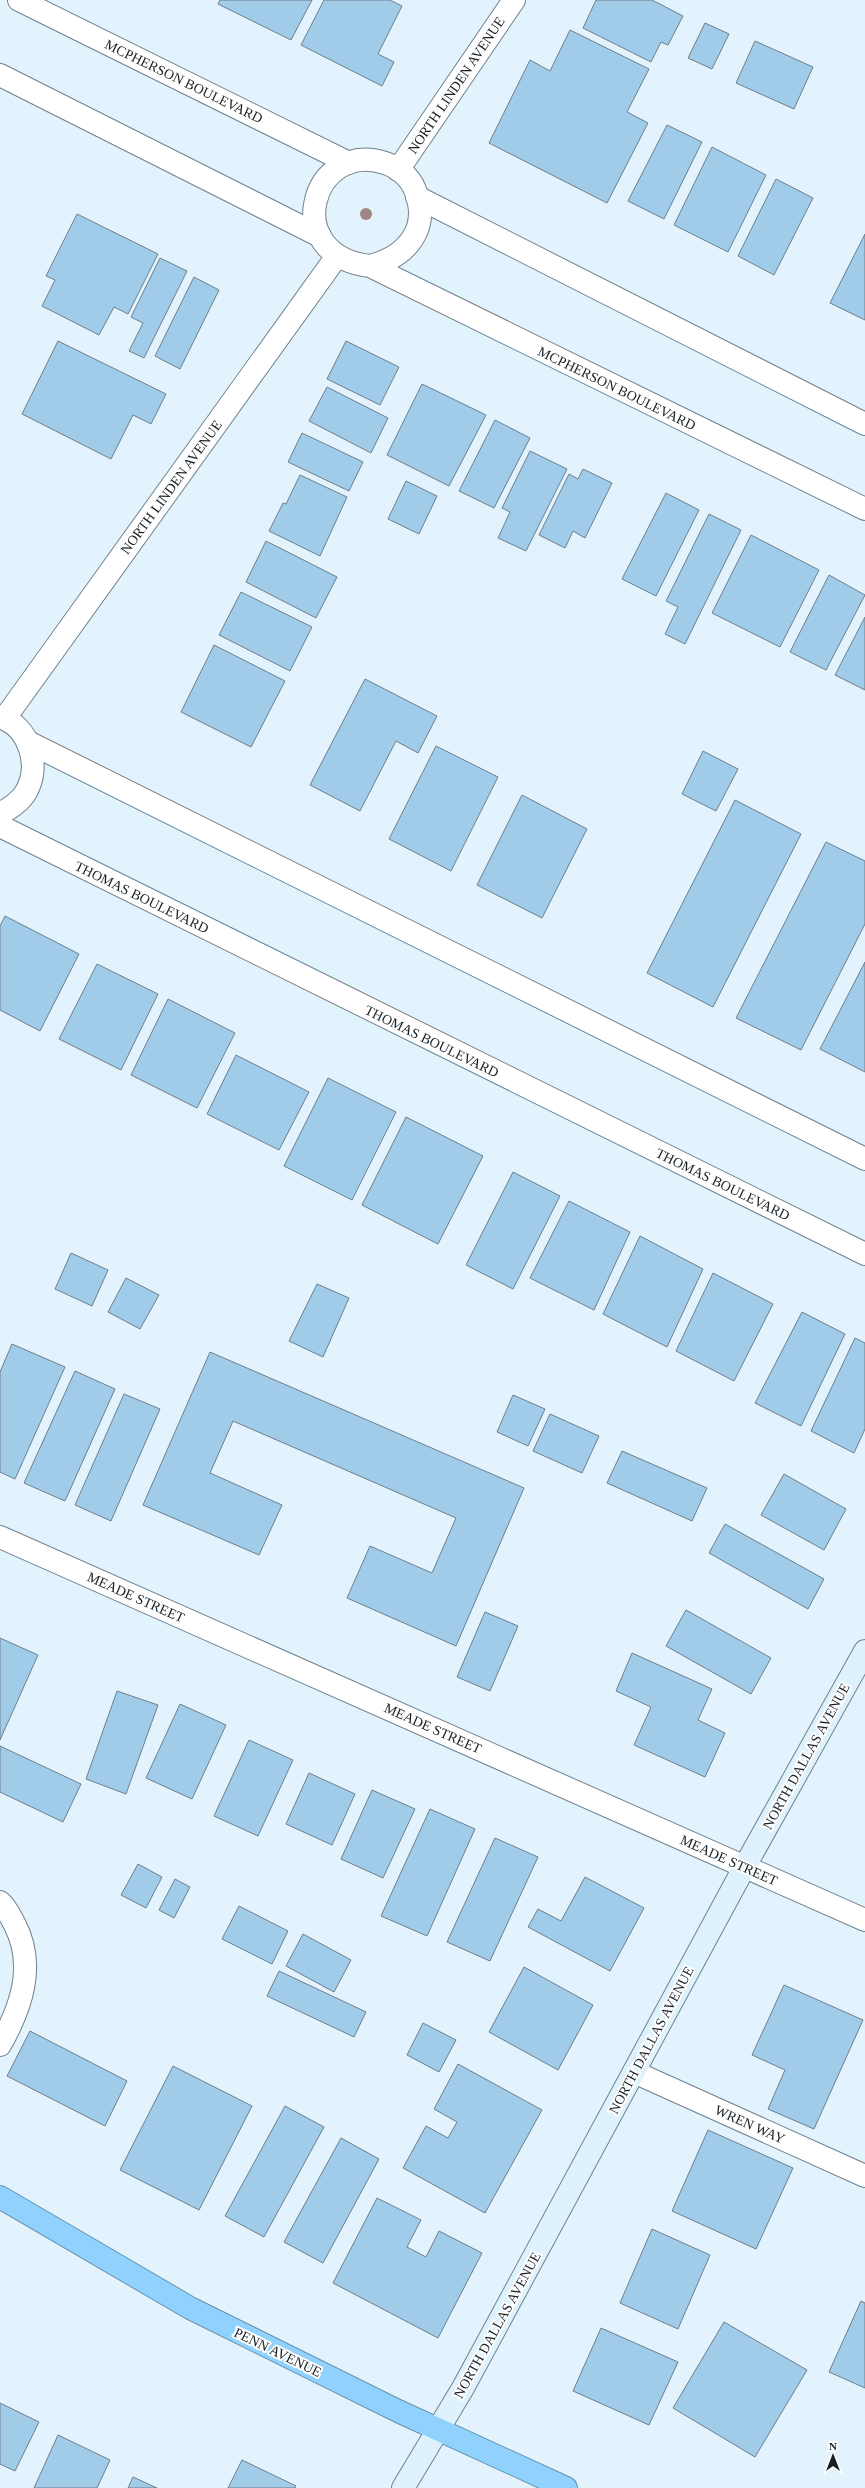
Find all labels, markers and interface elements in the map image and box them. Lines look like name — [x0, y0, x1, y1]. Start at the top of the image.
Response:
street label: NORTH LINDEN AVENUE — [405, 14, 508, 156]
street label: MCPHERSON BOULEVARD — [102, 37, 265, 126]
street label: MCPHERSON BOULEVARD — [535, 344, 698, 433]
street label: NORTH LINDEN AVENUE — [118, 418, 225, 557]
street label: THOMAS BOULEVARD — [72, 858, 211, 936]
street label: THOMAS BOULEVARD — [362, 1002, 501, 1080]
street label: THOMAS BOULEVARD — [653, 1145, 792, 1223]
street label: MEADE STREET — [85, 1569, 187, 1626]
street label: NORTH DALLAS AVENUE — [760, 1681, 853, 1832]
street label: MEADE STREET — [382, 1700, 484, 1757]
street label: MEADE STREET — [678, 1832, 780, 1889]
street label: NORTH DALLAS AVENUE — [606, 1964, 697, 2116]
street label: WREN WAY — [712, 2102, 787, 2147]
street label: NORTH DALLAS AVENUE — [451, 2250, 544, 2401]
street label: PENN AVENUE — [232, 2325, 324, 2380]
north arrow — [813, 2436, 853, 2476]
text: N — [829, 2440, 837, 2452]

